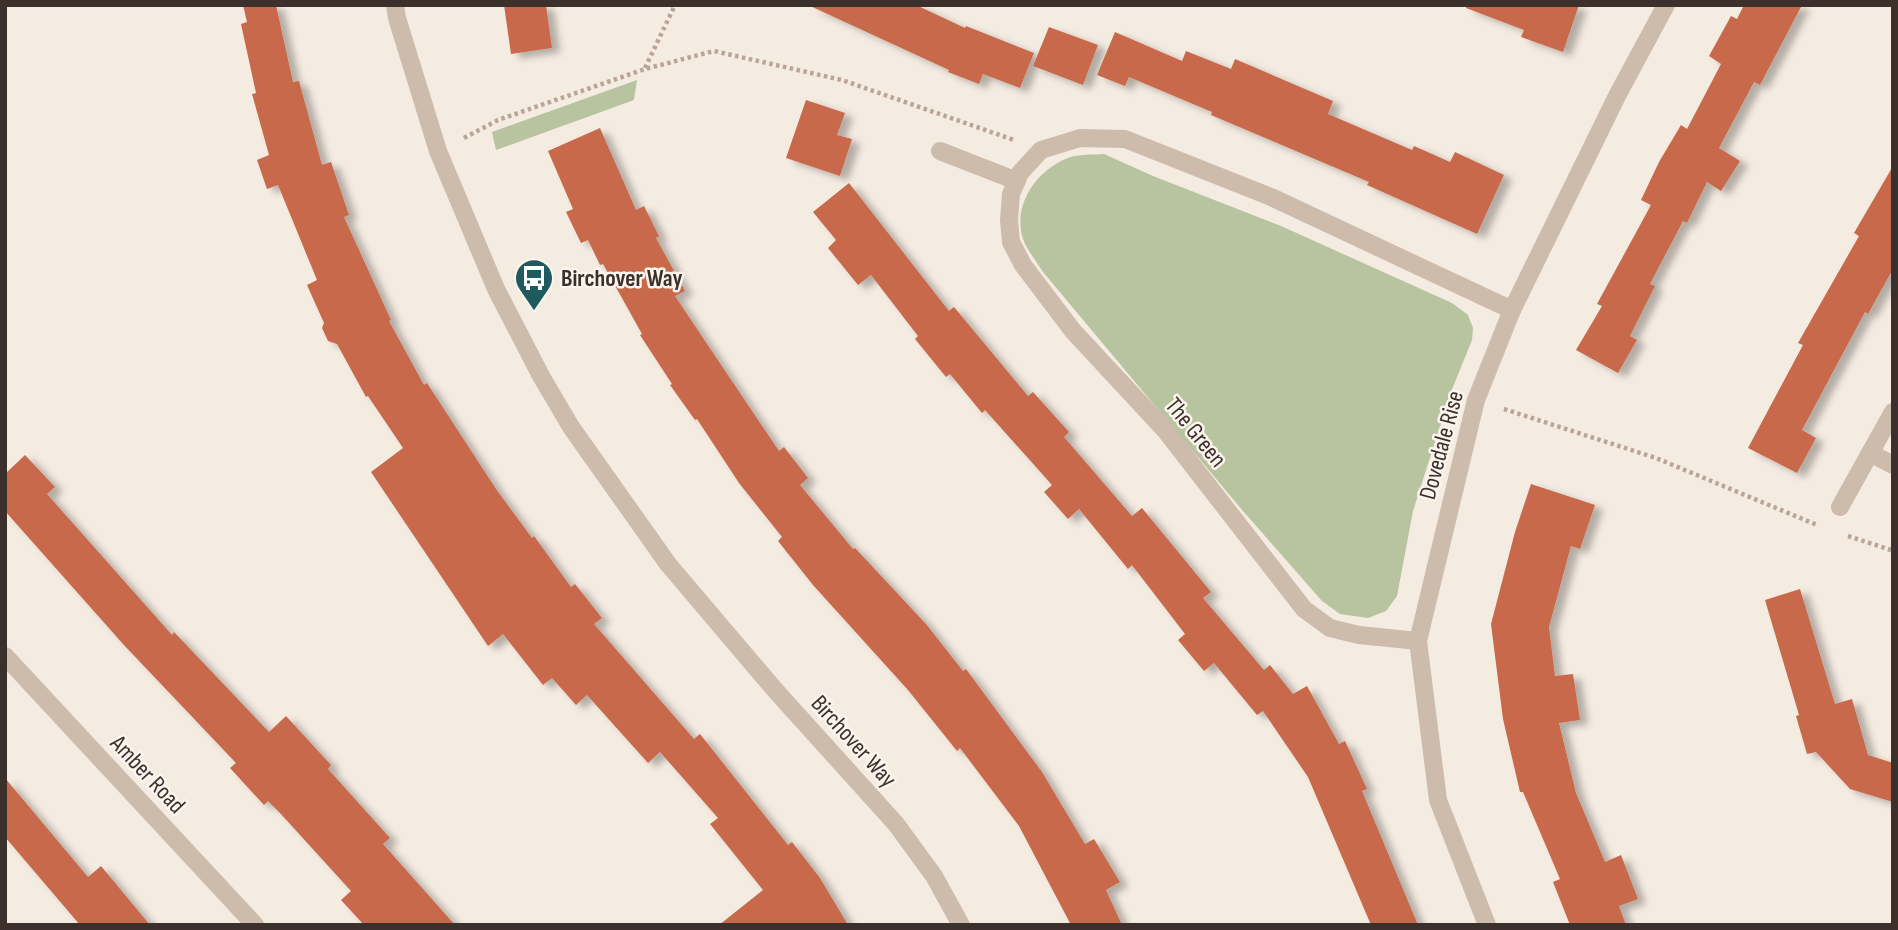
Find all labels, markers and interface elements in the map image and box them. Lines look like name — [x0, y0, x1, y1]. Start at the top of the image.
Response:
bus stop icon: Birchover Way — [513, 257, 555, 312]
place label: Birchover Way — [561, 264, 682, 293]
street label: Dovedale Rise — [1413, 388, 1470, 503]
street label: The Green — [1159, 392, 1232, 473]
street label: Birchover Way — [805, 689, 903, 793]
street label: Amber Road — [103, 728, 191, 819]

